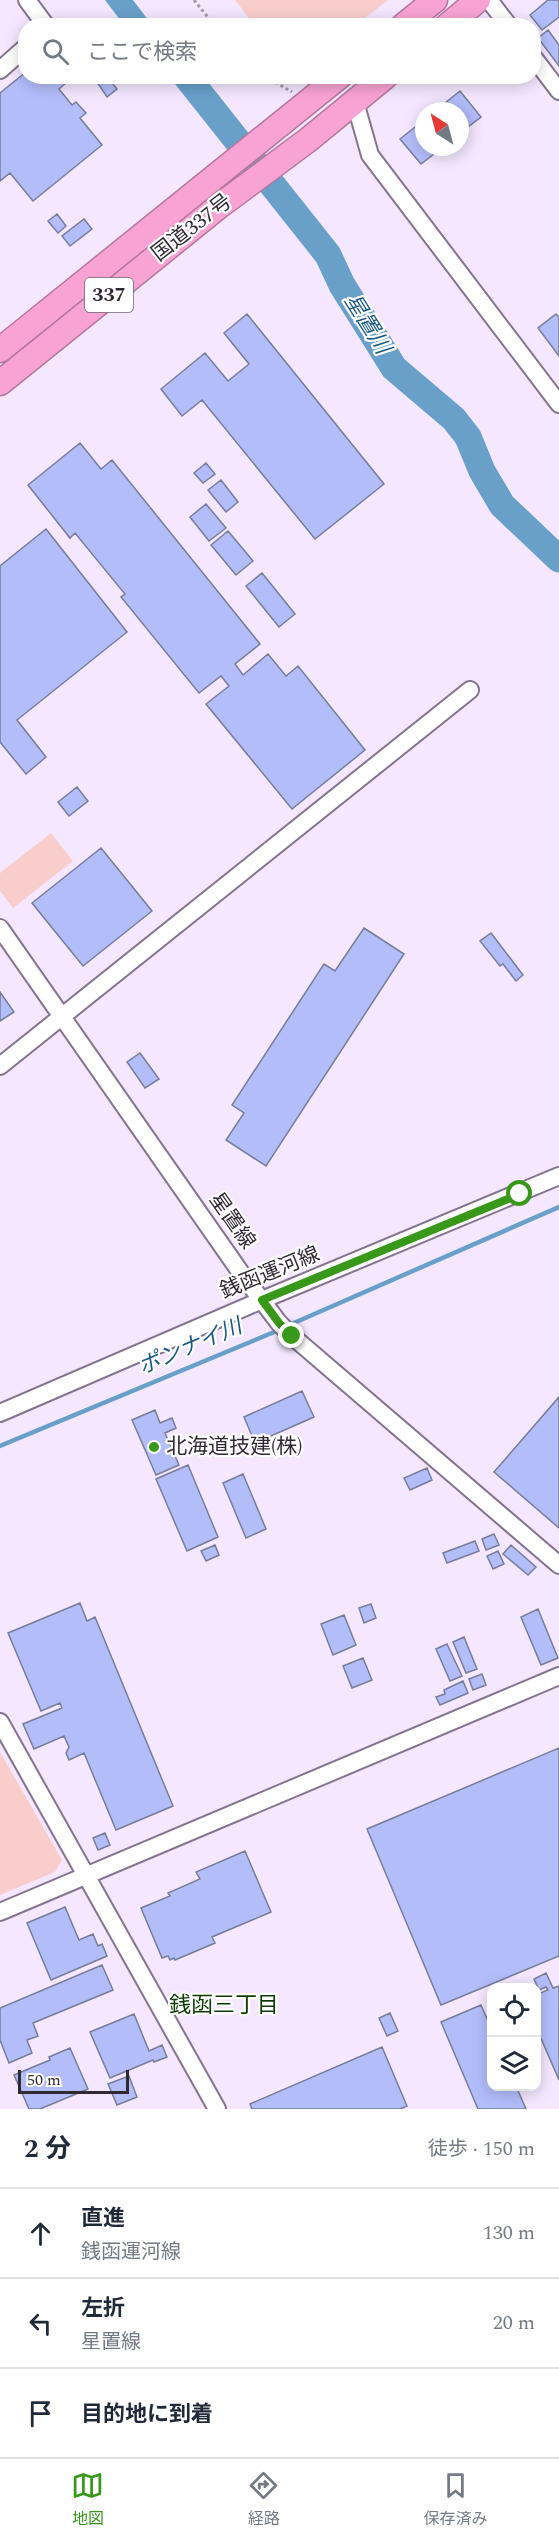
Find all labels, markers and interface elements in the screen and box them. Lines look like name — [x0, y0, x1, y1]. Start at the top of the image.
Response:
search box — [18, 18, 541, 84]
icon: search — [39, 35, 72, 68]
text: ここで検索 — [87, 36, 197, 69]
north arrow — [415, 102, 469, 156]
street label: 国道337号 — [145, 186, 239, 270]
road number: 337 — [85, 278, 133, 312]
water label: 星置川 — [336, 287, 400, 362]
route start — [506, 1180, 532, 1206]
street label: 星置線 — [201, 1186, 263, 1256]
street label: 銭函運河線 — [215, 1238, 325, 1308]
water label: ポンナイ川 — [133, 1310, 249, 1384]
route end — [278, 1322, 304, 1348]
place label: 北海道技建(株) — [166, 1431, 303, 1463]
marker: 北海道技建(株) — [147, 1440, 161, 1454]
map controls — [487, 1983, 541, 2091]
button: locate — [487, 1983, 541, 2037]
district label: 銭函三丁目 — [169, 1989, 279, 2022]
button: layers — [487, 2037, 541, 2091]
scale bar — [18, 2067, 129, 2094]
text: 50 m — [27, 2068, 61, 2092]
text: 2 分 — [24, 2129, 71, 2169]
text: 徒歩 · 150 m — [428, 2134, 535, 2164]
text: 直進 — [81, 2202, 125, 2235]
icon: ahead — [24, 2217, 57, 2250]
text: 130 m — [483, 2218, 535, 2248]
text: 銭函運河線 — [81, 2237, 181, 2267]
text: 左折 — [81, 2292, 125, 2325]
icon: left — [24, 2307, 57, 2340]
text: 20 m — [493, 2308, 535, 2338]
text: 星置線 — [81, 2327, 141, 2357]
icon: arrive — [24, 2397, 57, 2430]
text: 目的地に到着 — [81, 2398, 213, 2431]
tab: 地図 — [71, 2469, 104, 2531]
tab: 経路 — [247, 2469, 280, 2531]
tab: 保存済み — [423, 2469, 487, 2531]

